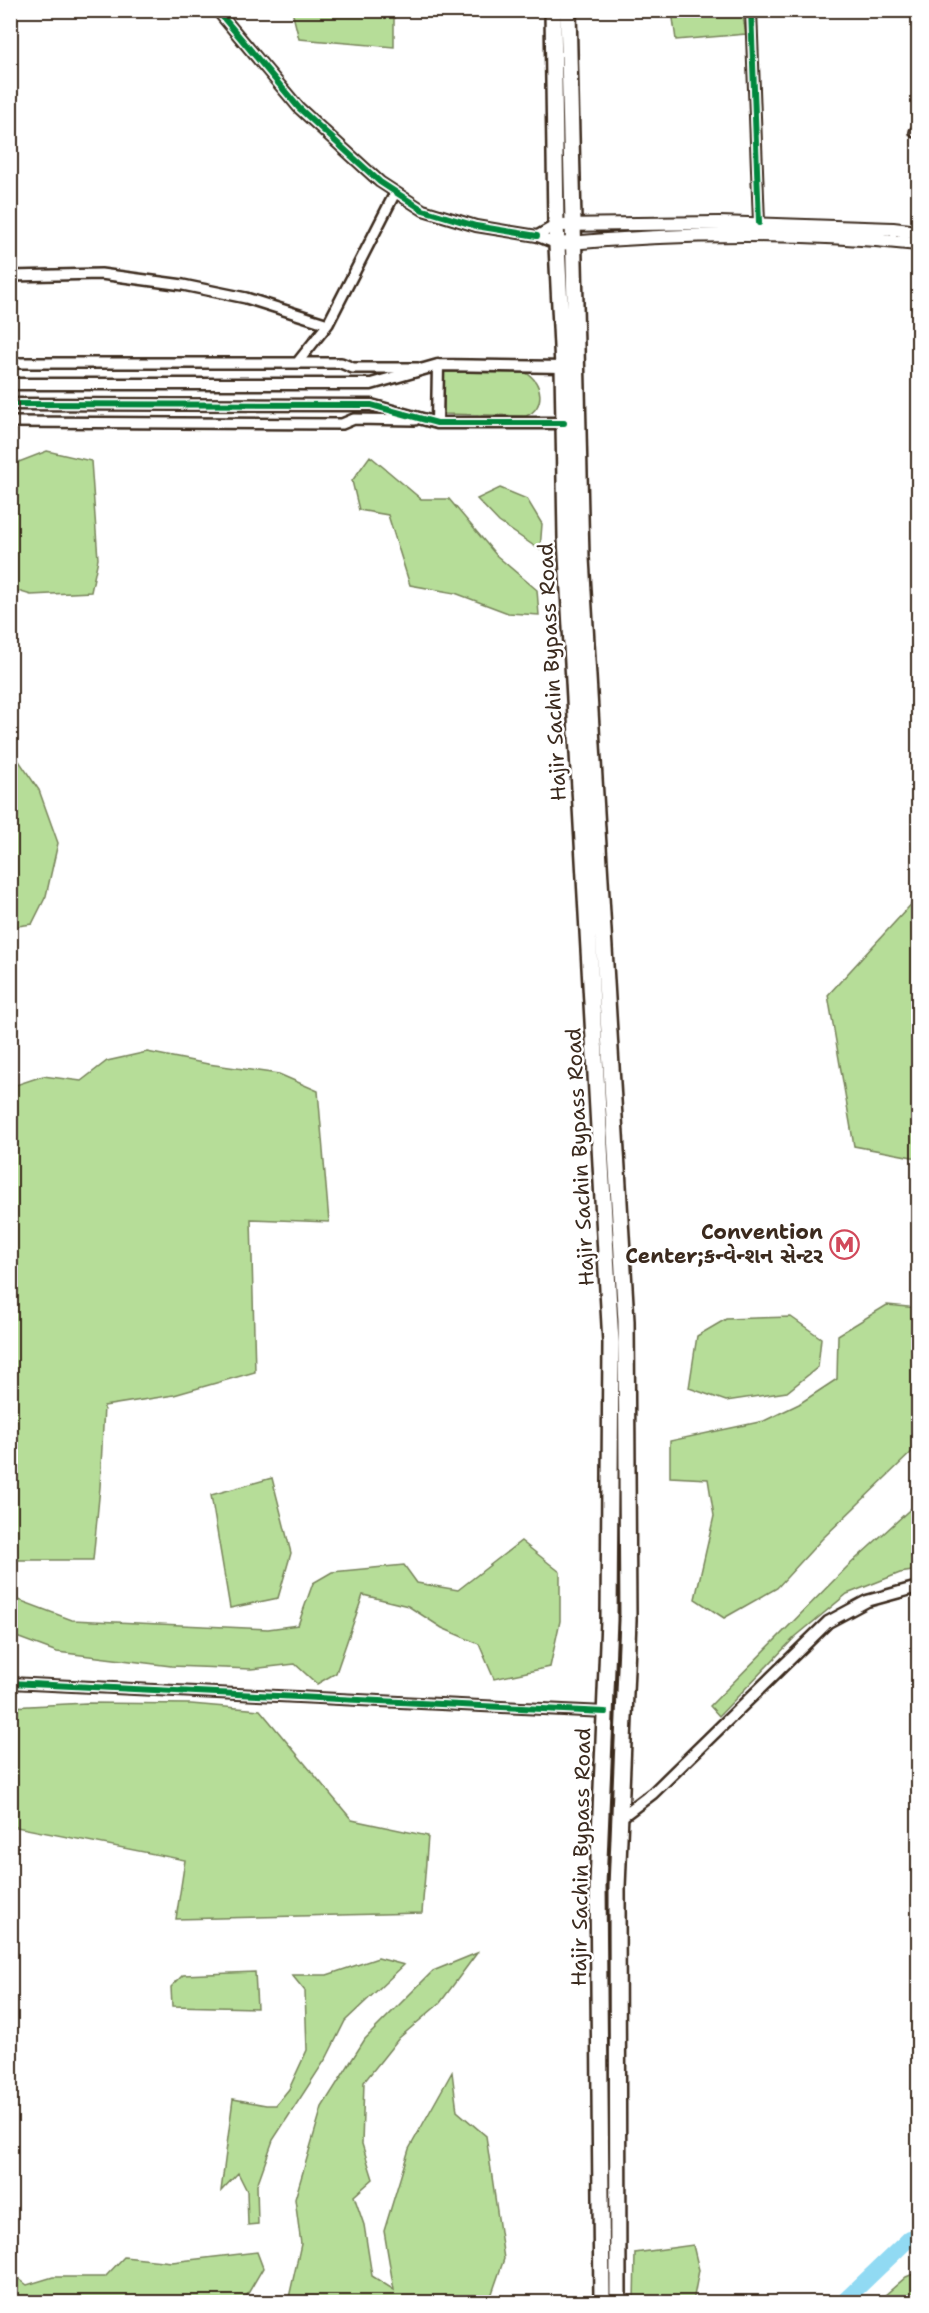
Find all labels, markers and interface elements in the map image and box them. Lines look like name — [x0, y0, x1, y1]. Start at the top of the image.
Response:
street label: Hajir Sachin Bypass Road — [531, 542, 573, 802]
street label: Hajir Sachin Bypass Road — [559, 1027, 601, 1287]
place label: Convention Center;કન્વેન્શન સેન્ટર — [625, 1218, 823, 1270]
metro station icon: Convention Center;કન્વેન્શન સેન્ટર — [828, 1228, 860, 1260]
street label: Hajir Sachin Bypass Road — [565, 1727, 597, 1987]

